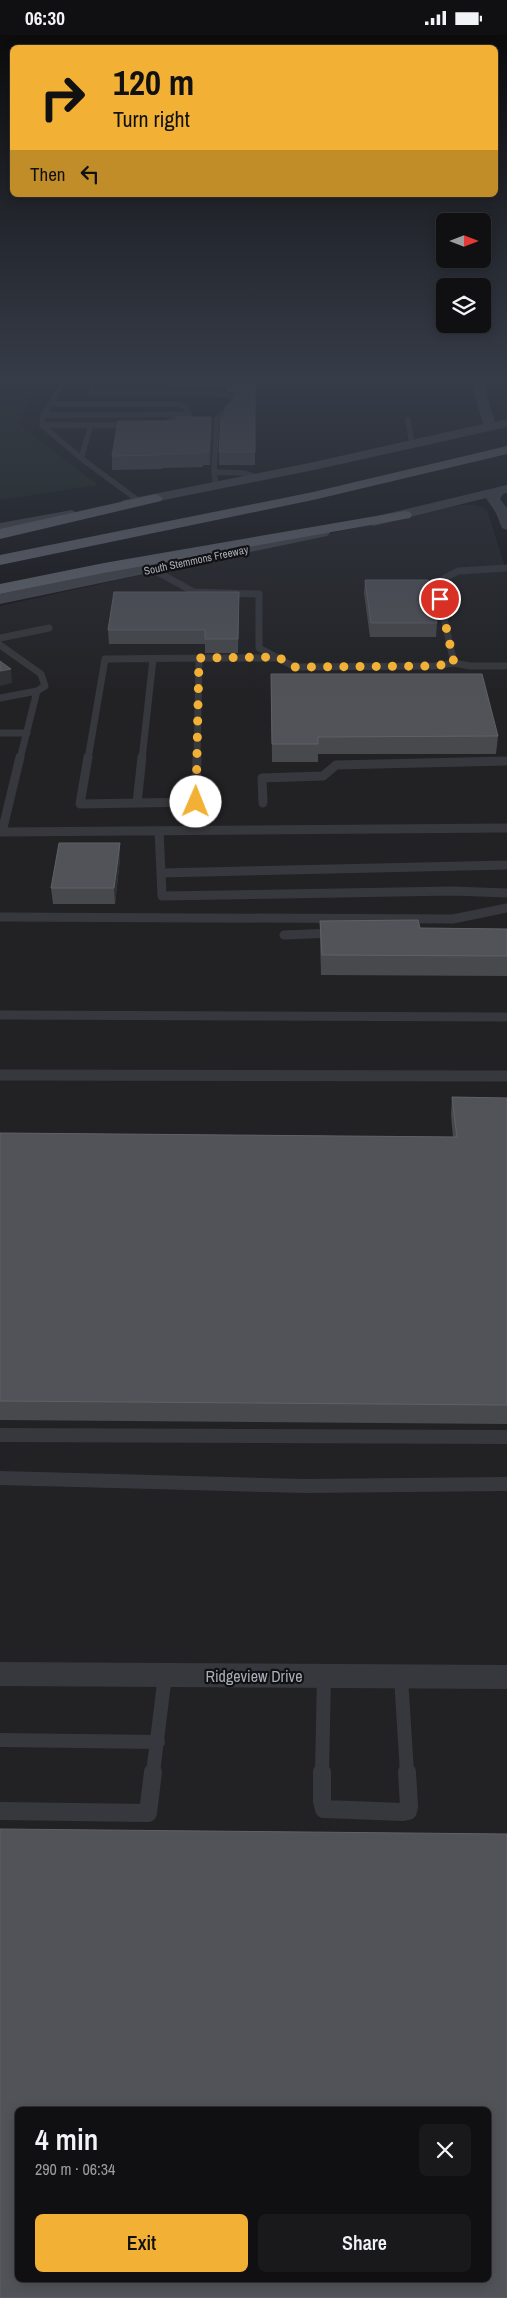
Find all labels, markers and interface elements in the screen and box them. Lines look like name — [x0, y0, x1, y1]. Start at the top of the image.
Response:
text: 06:30 — [25, 5, 65, 31]
text: 120 m — [113, 59, 194, 106]
icon: right — [30, 65, 95, 130]
text: Turn right — [113, 104, 190, 134]
icon: left — [76, 160, 104, 188]
text: Then — [30, 161, 66, 187]
north arrow — [436, 213, 491, 267]
map controls — [436, 213, 491, 333]
button: layers — [436, 278, 491, 333]
street label: South Stemmons Freeway — [143, 542, 250, 578]
pin — [419, 578, 461, 620]
icon: arrive — [426, 585, 454, 613]
position arrow — [169, 775, 221, 827]
street label: Ridgeview Drive — [206, 1665, 302, 1687]
text: 4 min — [35, 2119, 98, 2159]
button: close — [419, 2124, 471, 2176]
text: 290 m · 06:34 — [35, 2158, 115, 2180]
button: Exit — [35, 2214, 248, 2272]
button: Share — [258, 2214, 471, 2272]

